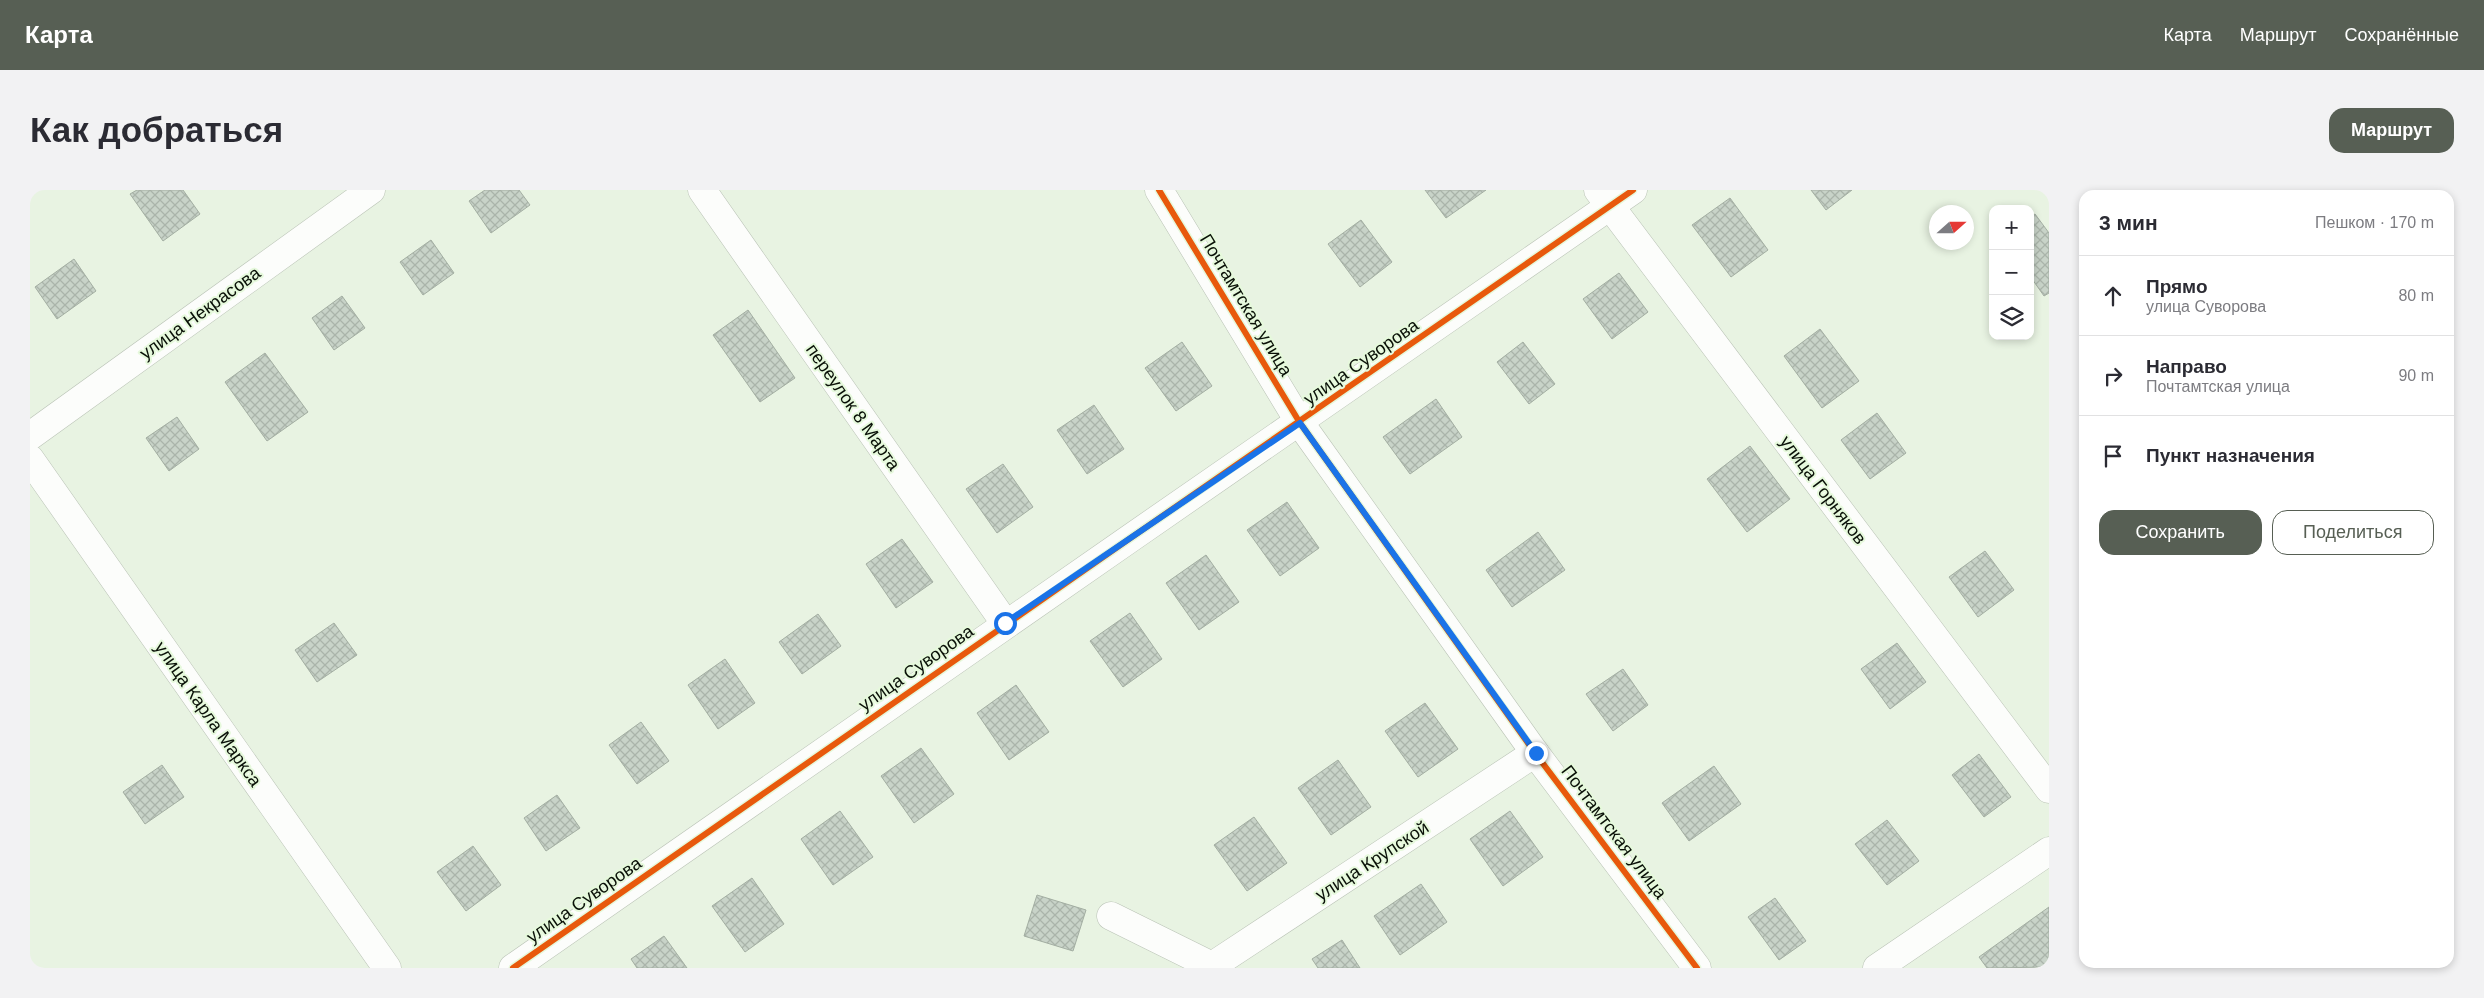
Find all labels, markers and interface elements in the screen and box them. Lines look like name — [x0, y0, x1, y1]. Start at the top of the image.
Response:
text: Карта — [25, 21, 93, 48]
text: Карта — [2164, 25, 2212, 45]
text: Маршрут — [2240, 25, 2316, 45]
text: Сохранённые — [2344, 25, 2459, 45]
button: Маршрут — [2329, 108, 2454, 153]
text: Как добраться — [30, 110, 283, 149]
north arrow — [1929, 205, 1974, 250]
map controls — [1989, 205, 2034, 340]
button: + — [1989, 205, 2034, 250]
text: 3 мин — [2099, 211, 2158, 234]
text: Пешком · 170 m — [2315, 214, 2434, 231]
street label: Почтамтская улица — [1196, 230, 1297, 380]
button: − — [1989, 250, 2034, 295]
street label: улица Некрасова — [136, 262, 265, 363]
text: Прямо — [2146, 276, 2208, 297]
icon: ahead — [2099, 282, 2127, 310]
text: 80 m — [2398, 287, 2434, 304]
button: layers — [1989, 295, 2034, 340]
text: улица Суворова — [2146, 298, 2266, 315]
street label: улица Суворова — [1300, 314, 1423, 409]
street label: переулок 8 Марта — [802, 340, 905, 475]
text: Направо — [2146, 356, 2227, 377]
icon: right — [2099, 362, 2127, 390]
text: 90 m — [2398, 367, 2434, 384]
text: Почтамтская улица — [2146, 378, 2290, 395]
street label: улица Горняков — [1776, 432, 1870, 548]
icon: arrive — [2099, 442, 2127, 470]
text: Пункт назначения — [2146, 445, 2315, 466]
button: Сохранить — [2099, 510, 2262, 555]
button: Поделиться — [2272, 510, 2434, 555]
route start — [994, 612, 1017, 635]
street label: улица Суворова — [855, 620, 978, 715]
street label: улица Карла Маркса — [150, 638, 266, 791]
route end — [1525, 742, 1548, 765]
street label: Почтамтская улица — [1557, 761, 1671, 903]
street label: улица Крупской — [1312, 817, 1432, 905]
street label: улица Суворова — [523, 852, 646, 947]

